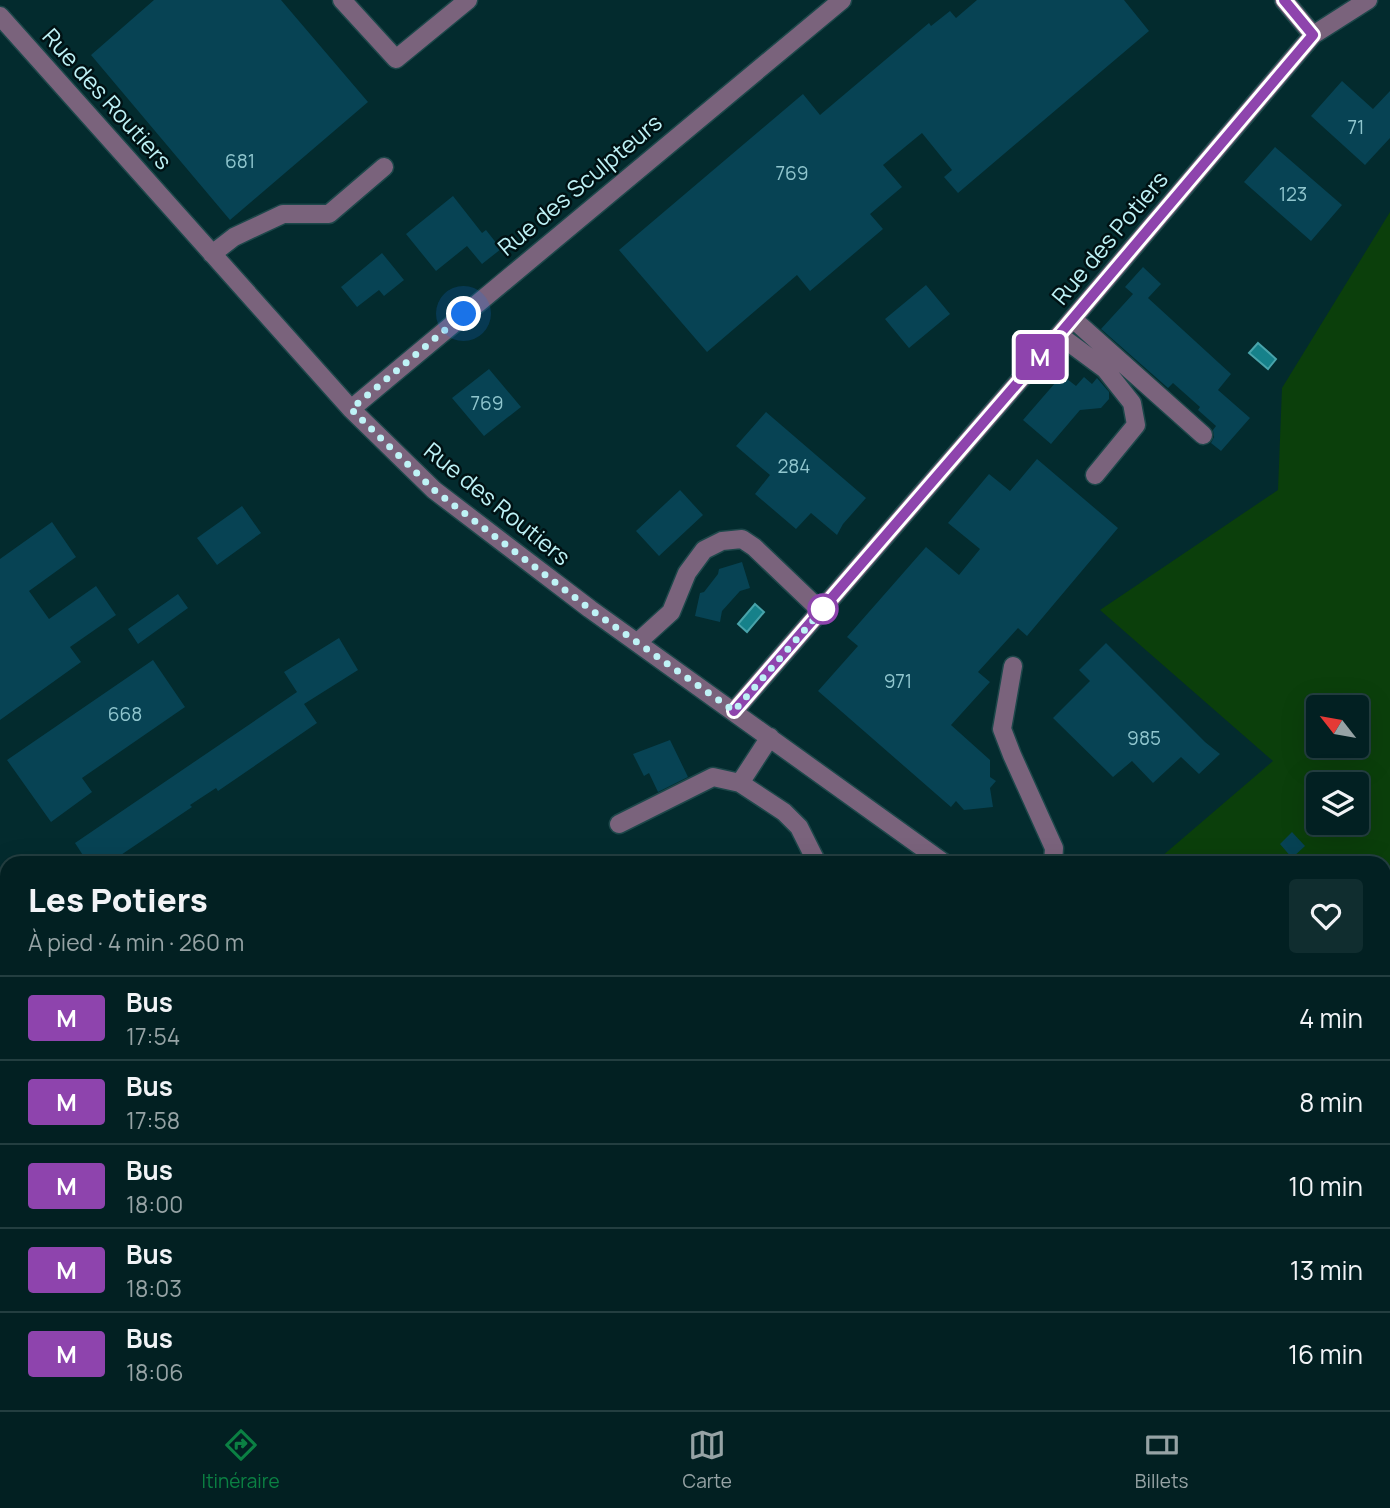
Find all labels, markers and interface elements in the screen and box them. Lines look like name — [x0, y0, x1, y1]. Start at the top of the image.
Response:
street label: Rue des Routiers — [36, 21, 180, 176]
street label: Rue des Sculpteurs — [490, 106, 668, 262]
house number: 71 — [1348, 114, 1364, 140]
house number: 681 — [225, 148, 255, 174]
house number: 769 — [776, 160, 808, 186]
street label: Rue des Potiers — [1044, 164, 1175, 311]
house number: 123 — [1279, 181, 1307, 207]
your location — [446, 296, 481, 331]
line badge: M — [1017, 334, 1063, 380]
text: M — [1030, 340, 1050, 373]
house number: 769 — [471, 390, 503, 416]
street label: Rue des Routiers — [418, 434, 578, 572]
house number: 284 — [777, 453, 811, 479]
unlabelled marker — [808, 594, 838, 624]
house number: 971 — [884, 668, 912, 694]
north arrow — [1306, 695, 1368, 758]
map controls — [1306, 695, 1369, 835]
house number: 668 — [108, 701, 142, 727]
house number: 985 — [1127, 725, 1161, 751]
button: layers — [1306, 772, 1369, 835]
text: Les Potiers — [28, 877, 208, 922]
button: heart — [1289, 879, 1363, 953]
text: À pied · 4 min · 260 m — [28, 926, 244, 958]
text: Bus — [126, 984, 173, 1020]
text: 4 min — [1299, 1000, 1363, 1036]
text: M — [56, 1001, 77, 1034]
text: 17:54 — [126, 1020, 180, 1052]
text: Bus — [126, 1068, 173, 1104]
text: 8 min — [1299, 1084, 1363, 1120]
text: M — [56, 1085, 77, 1118]
text: 17:58 — [126, 1104, 180, 1136]
text: Bus — [126, 1152, 173, 1188]
text: 10 min — [1288, 1168, 1363, 1204]
text: M — [56, 1169, 77, 1202]
text: 18:00 — [126, 1188, 183, 1220]
text: Bus — [126, 1236, 173, 1272]
text: 13 min — [1290, 1252, 1363, 1288]
text: M — [56, 1253, 77, 1286]
text: 18:03 — [126, 1272, 182, 1304]
text: Bus — [126, 1320, 173, 1356]
text: 16 min — [1288, 1336, 1363, 1372]
text: M — [56, 1337, 77, 1370]
text: 18:06 — [126, 1356, 184, 1388]
tab: Itinéraire — [201, 1426, 280, 1494]
tab: Carte — [683, 1426, 732, 1494]
tab: Billets — [1135, 1426, 1188, 1494]

